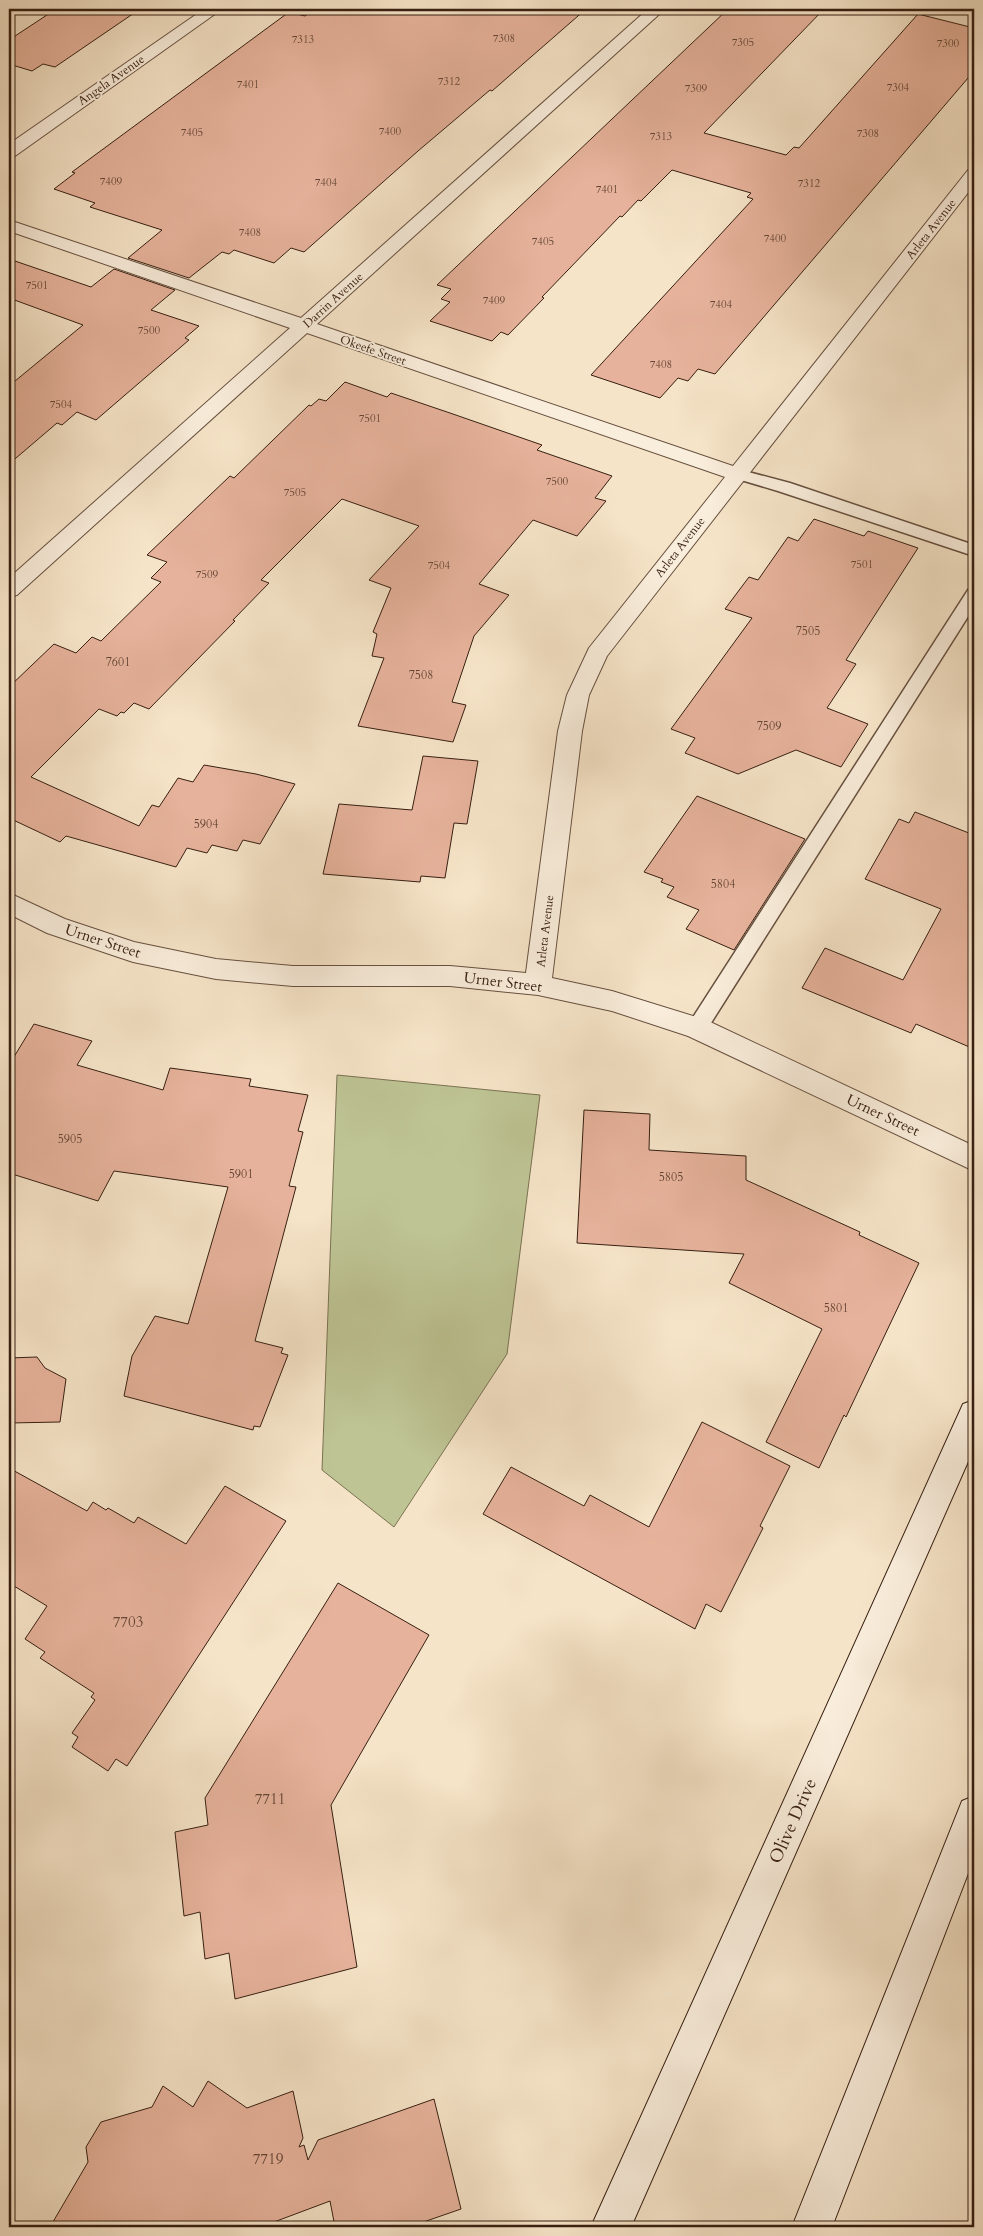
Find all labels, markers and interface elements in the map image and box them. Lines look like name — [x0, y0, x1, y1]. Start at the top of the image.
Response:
house number: 7308 — [493, 31, 515, 46]
house number: 7313 — [292, 32, 315, 47]
house number: 7305 — [732, 35, 754, 50]
house number: 7300 — [937, 36, 960, 51]
street label: Angela Avenue — [75, 51, 147, 109]
house number: 7312 — [438, 74, 461, 89]
house number: 7401 — [237, 77, 259, 92]
house number: 7304 — [887, 80, 910, 95]
house number: 7309 — [685, 81, 708, 96]
house number: 7400 — [379, 124, 402, 139]
house number: 7405 — [181, 125, 203, 140]
house number: 7308 — [857, 126, 879, 141]
house number: 7313 — [650, 129, 673, 144]
house number: 7409 — [100, 174, 123, 189]
house number: 7404 — [315, 175, 338, 190]
house number: 7312 — [798, 176, 821, 191]
house number: 7401 — [596, 182, 618, 197]
street label: Arleta Avenue — [902, 195, 960, 263]
house number: 7408 — [239, 225, 261, 240]
house number: 7400 — [764, 231, 787, 246]
house number: 7405 — [532, 234, 554, 249]
street label: Darrin Avenue — [299, 269, 367, 331]
house number: 7501 — [26, 278, 48, 293]
house number: 7409 — [483, 293, 506, 308]
house number: 7404 — [710, 297, 733, 312]
house number: 7500 — [138, 323, 161, 338]
street label: Okeefe Street — [338, 331, 408, 369]
house number: 7408 — [650, 357, 672, 372]
house number: 7504 — [50, 397, 73, 412]
house number: 7501 — [359, 411, 381, 426]
house number: 7500 — [546, 474, 569, 489]
house number: 7505 — [284, 485, 306, 500]
street label: Arleta Avenue — [651, 513, 709, 581]
house number: 7501 — [851, 557, 873, 572]
house number: 7504 — [428, 558, 451, 573]
house number: 7509 — [196, 567, 219, 582]
house number: 7505 — [796, 623, 820, 639]
house number: 7601 — [106, 654, 130, 670]
house number: 7508 — [409, 667, 433, 683]
house number: 7509 — [757, 718, 781, 734]
house number: 5904 — [194, 816, 218, 832]
house number: 5804 — [711, 876, 735, 892]
street label: Arleta Avenue — [533, 894, 557, 968]
street label: Urner Street — [63, 919, 144, 963]
street label: Urner Street — [463, 967, 544, 997]
street label: Urner Street — [843, 1089, 923, 1141]
house number: 5905 — [58, 1131, 82, 1147]
house number: 5901 — [229, 1166, 253, 1182]
house number: 5805 — [659, 1169, 683, 1185]
house number: 5801 — [824, 1300, 848, 1316]
house number: 7703 — [113, 1612, 143, 1632]
street label: Olive Drive — [763, 1774, 823, 1868]
house number: 7711 — [255, 1789, 285, 1809]
house number: 7719 — [253, 2149, 284, 2169]

